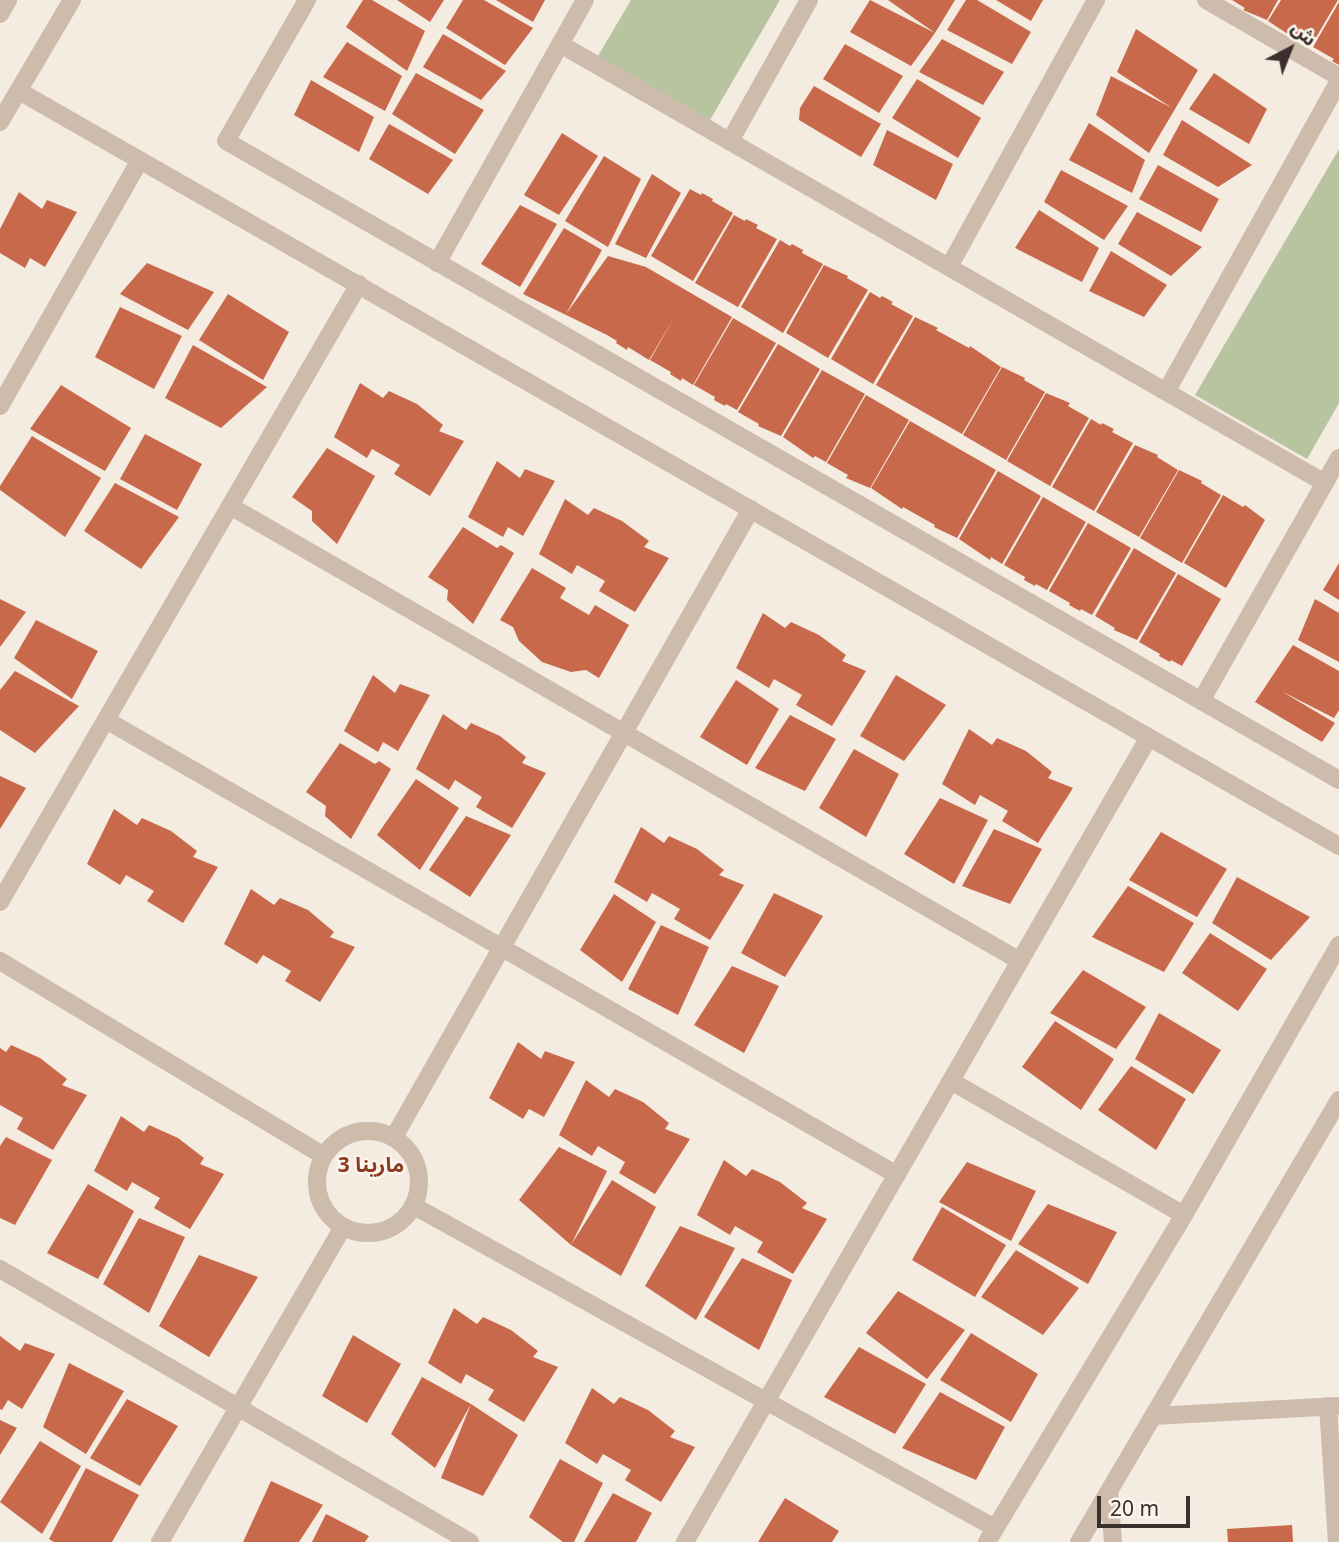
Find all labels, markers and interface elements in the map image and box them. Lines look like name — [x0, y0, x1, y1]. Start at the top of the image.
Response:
north arrow — [1255, 14, 1325, 84]
text: ش — [1286, 15, 1322, 52]
district label: مارینا 3 — [338, 1153, 404, 1179]
scale bar — [1101, 1482, 1194, 1526]
text: 20 m — [1110, 1494, 1159, 1522]

